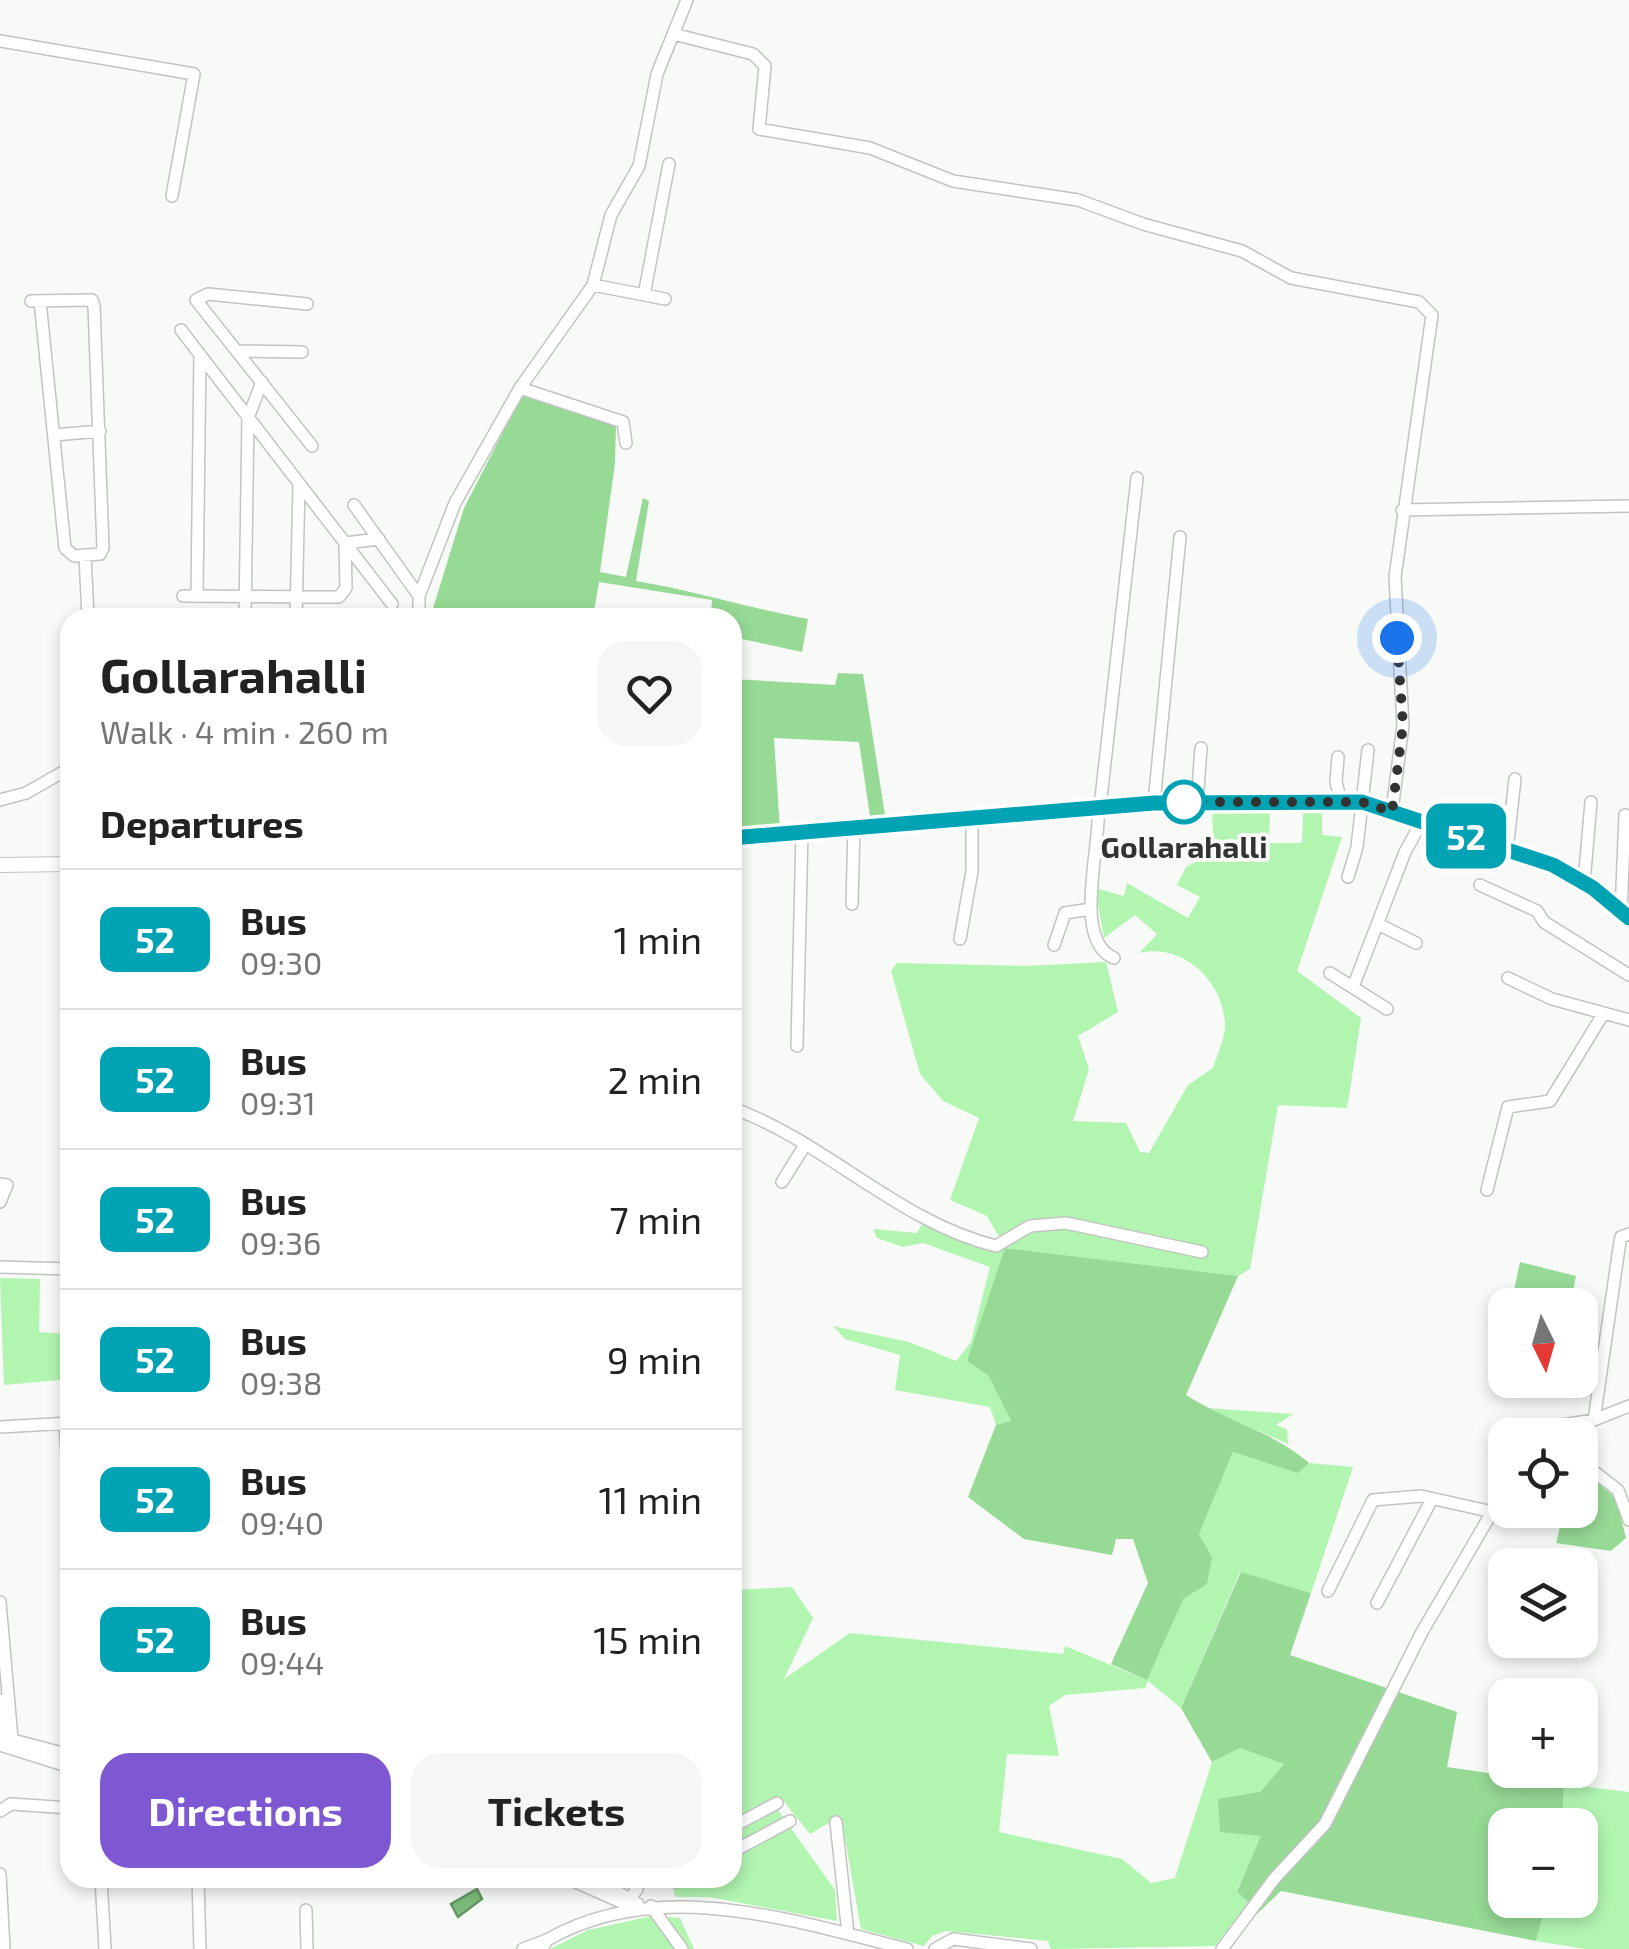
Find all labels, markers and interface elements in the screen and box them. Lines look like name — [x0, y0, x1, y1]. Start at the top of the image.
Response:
your location — [1372, 613, 1422, 663]
button: heart — [597, 641, 702, 746]
text: Gollarahalli — [100, 645, 367, 703]
text: Walk · 4 min · 260 m — [100, 712, 389, 750]
marker: Gollarahalli — [1163, 781, 1205, 823]
text: Departures — [100, 800, 304, 846]
line badge: 52 — [1421, 804, 1511, 868]
text: 52 — [1446, 815, 1486, 857]
place label: Gollarahalli — [1101, 828, 1267, 864]
text: Bus — [240, 897, 307, 943]
text: 1 min — [614, 916, 702, 962]
text: 52 — [135, 918, 175, 960]
text: 09:30 — [240, 943, 322, 981]
text: Bus — [240, 1037, 307, 1083]
text: 2 min — [607, 1056, 702, 1102]
text: 52 — [135, 1058, 175, 1100]
text: 09:31 — [240, 1083, 316, 1121]
text: Bus — [240, 1177, 307, 1223]
text: 7 min — [609, 1196, 702, 1242]
text: 52 — [135, 1198, 175, 1240]
text: 09:36 — [240, 1223, 321, 1261]
north arrow — [1488, 1288, 1598, 1398]
map controls — [1488, 1288, 1598, 1918]
text: Bus — [240, 1317, 307, 1363]
text: 9 min — [607, 1336, 702, 1382]
text: 52 — [135, 1338, 175, 1380]
text: 09:38 — [240, 1363, 322, 1401]
button: locate — [1488, 1418, 1598, 1528]
text: Bus — [240, 1457, 307, 1503]
text: 11 min — [598, 1476, 702, 1522]
text: 52 — [135, 1478, 175, 1520]
text: 09:40 — [240, 1503, 324, 1541]
button: layers — [1488, 1548, 1598, 1658]
text: Bus — [240, 1597, 307, 1643]
text: 15 min — [593, 1616, 702, 1662]
text: 52 — [135, 1618, 175, 1660]
text: 09:44 — [240, 1643, 325, 1681]
button: + — [1488, 1678, 1598, 1788]
button: Directions — [100, 1753, 391, 1868]
button: Tickets — [411, 1753, 702, 1868]
button: − — [1488, 1808, 1598, 1918]

